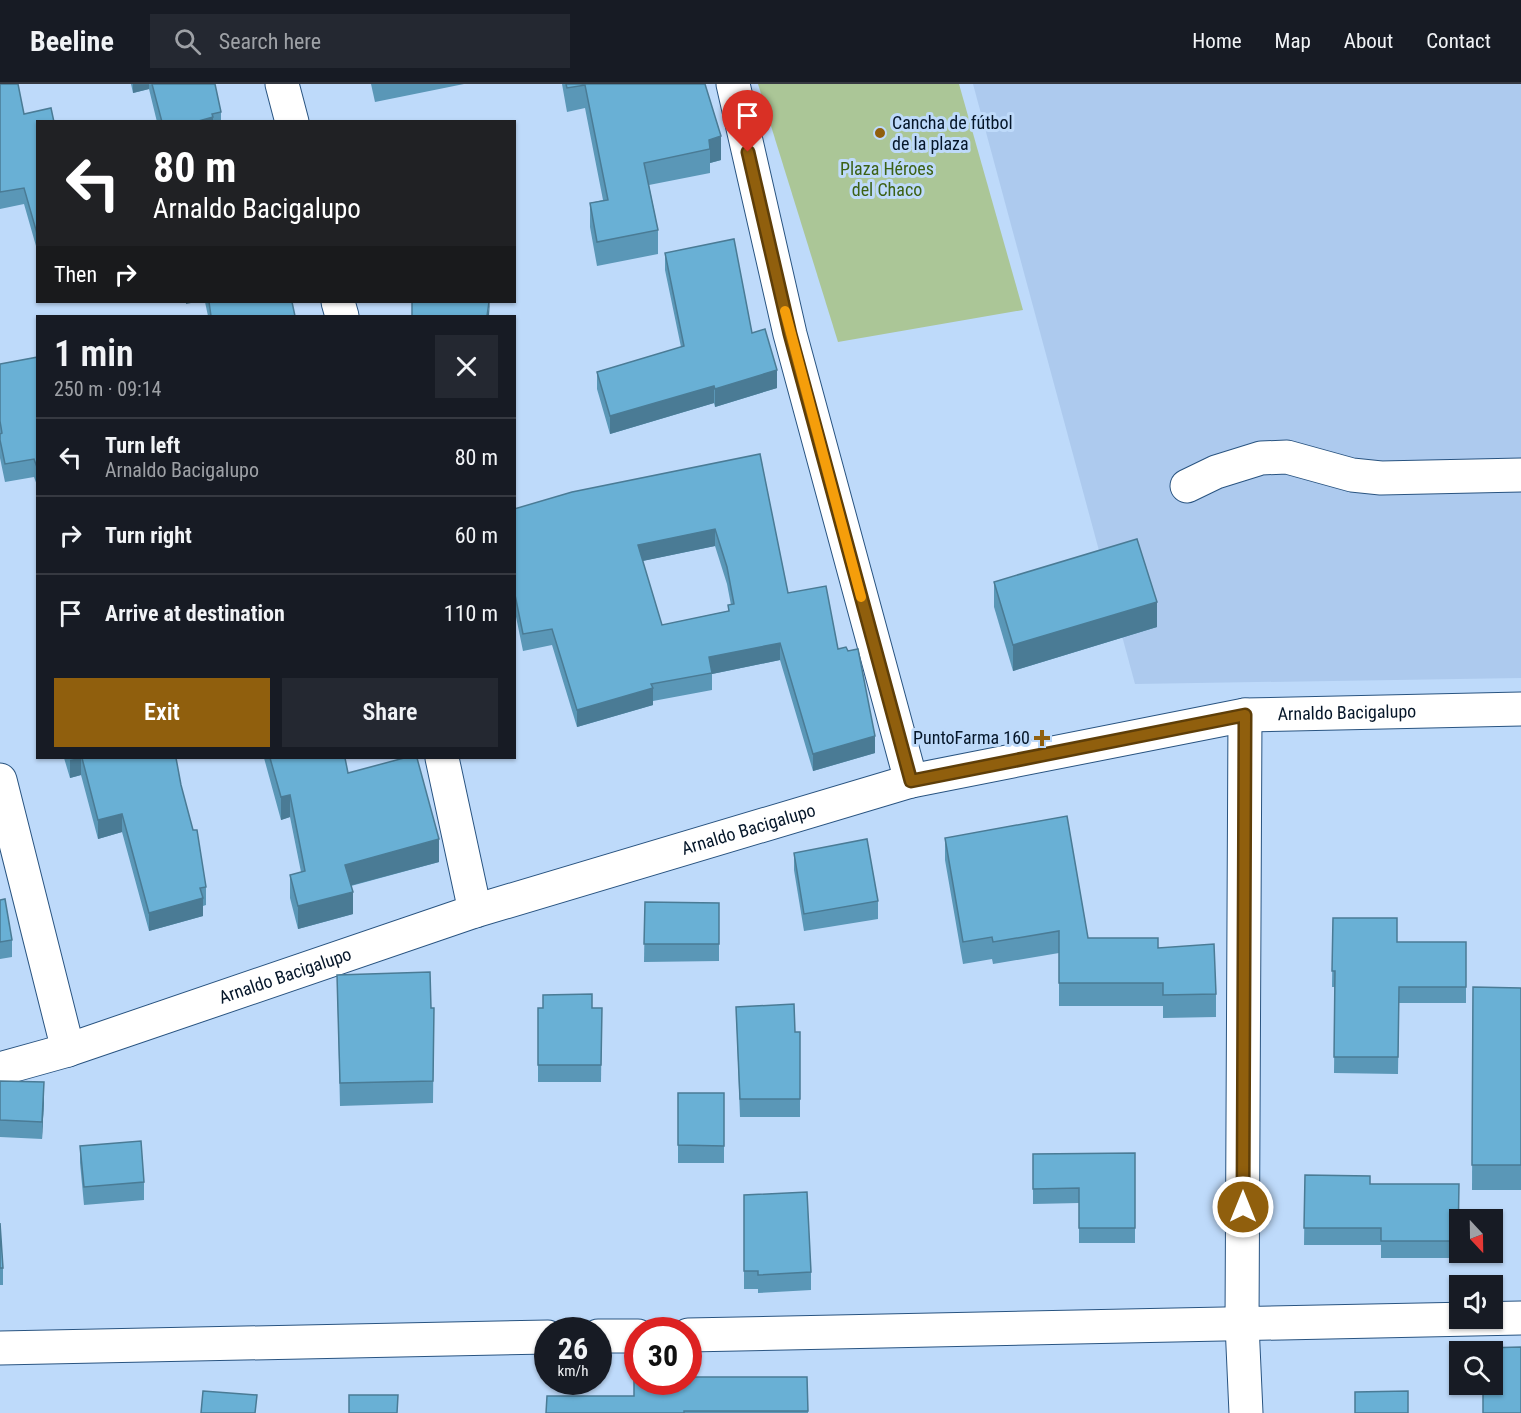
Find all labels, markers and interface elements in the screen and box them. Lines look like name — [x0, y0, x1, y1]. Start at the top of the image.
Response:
search box — [150, 14, 570, 68]
text: Beeline — [30, 25, 114, 58]
icon: search — [171, 25, 204, 58]
text: Search here — [219, 29, 321, 54]
text: Home — [1192, 29, 1242, 53]
text: Map — [1275, 29, 1311, 53]
text: About — [1344, 29, 1393, 53]
text: Contact — [1426, 29, 1491, 53]
pin — [722, 90, 773, 152]
icon: arrive — [731, 99, 764, 132]
place label: Cancha de fútbol de la plaza — [892, 112, 1013, 154]
marker: Cancha de fútbol de la plaza — [873, 126, 887, 140]
text: 80 m — [153, 143, 236, 192]
icon: left — [54, 144, 132, 222]
park label: Plaza Héroes del Chaco — [840, 158, 934, 200]
text: Arnaldo Bacigalupo — [153, 193, 361, 225]
icon: right — [109, 258, 142, 291]
text: Then — [54, 262, 97, 287]
text: 1 min — [54, 333, 134, 375]
button: close — [435, 335, 498, 398]
text: 250 m · 09:14 — [54, 377, 161, 401]
text: Turn left — [105, 433, 180, 458]
icon: left — [54, 441, 87, 474]
text: 80 m — [455, 445, 498, 470]
text: Arnaldo Bacigalupo — [105, 458, 259, 482]
icon: right — [54, 519, 87, 552]
text: Turn right — [105, 523, 192, 548]
text: 60 m — [455, 523, 498, 548]
icon: arrive — [54, 597, 87, 630]
text: Arrive at destination — [105, 601, 285, 626]
text: 110 m — [444, 601, 498, 626]
button: Exit — [54, 678, 270, 747]
button: Share — [282, 678, 498, 747]
street label: Arnaldo Bacigalupo — [1277, 700, 1416, 724]
place label: PuntoFarma 160 — [913, 727, 1030, 748]
marker: PuntoFarma 160 — [1035, 731, 1049, 745]
street label: Arnaldo Bacigalupo — [679, 799, 818, 859]
street label: Arnaldo Bacigalupo — [216, 943, 354, 1008]
position arrow — [1211, 1175, 1275, 1239]
north arrow — [1449, 1209, 1503, 1263]
map controls — [1449, 1209, 1503, 1395]
button: sound — [1449, 1275, 1503, 1329]
speed limit sign: 30 — [624, 1317, 702, 1395]
text: 26 — [558, 1331, 588, 1366]
button: search — [1449, 1341, 1503, 1395]
text: km/h — [558, 1362, 588, 1380]

